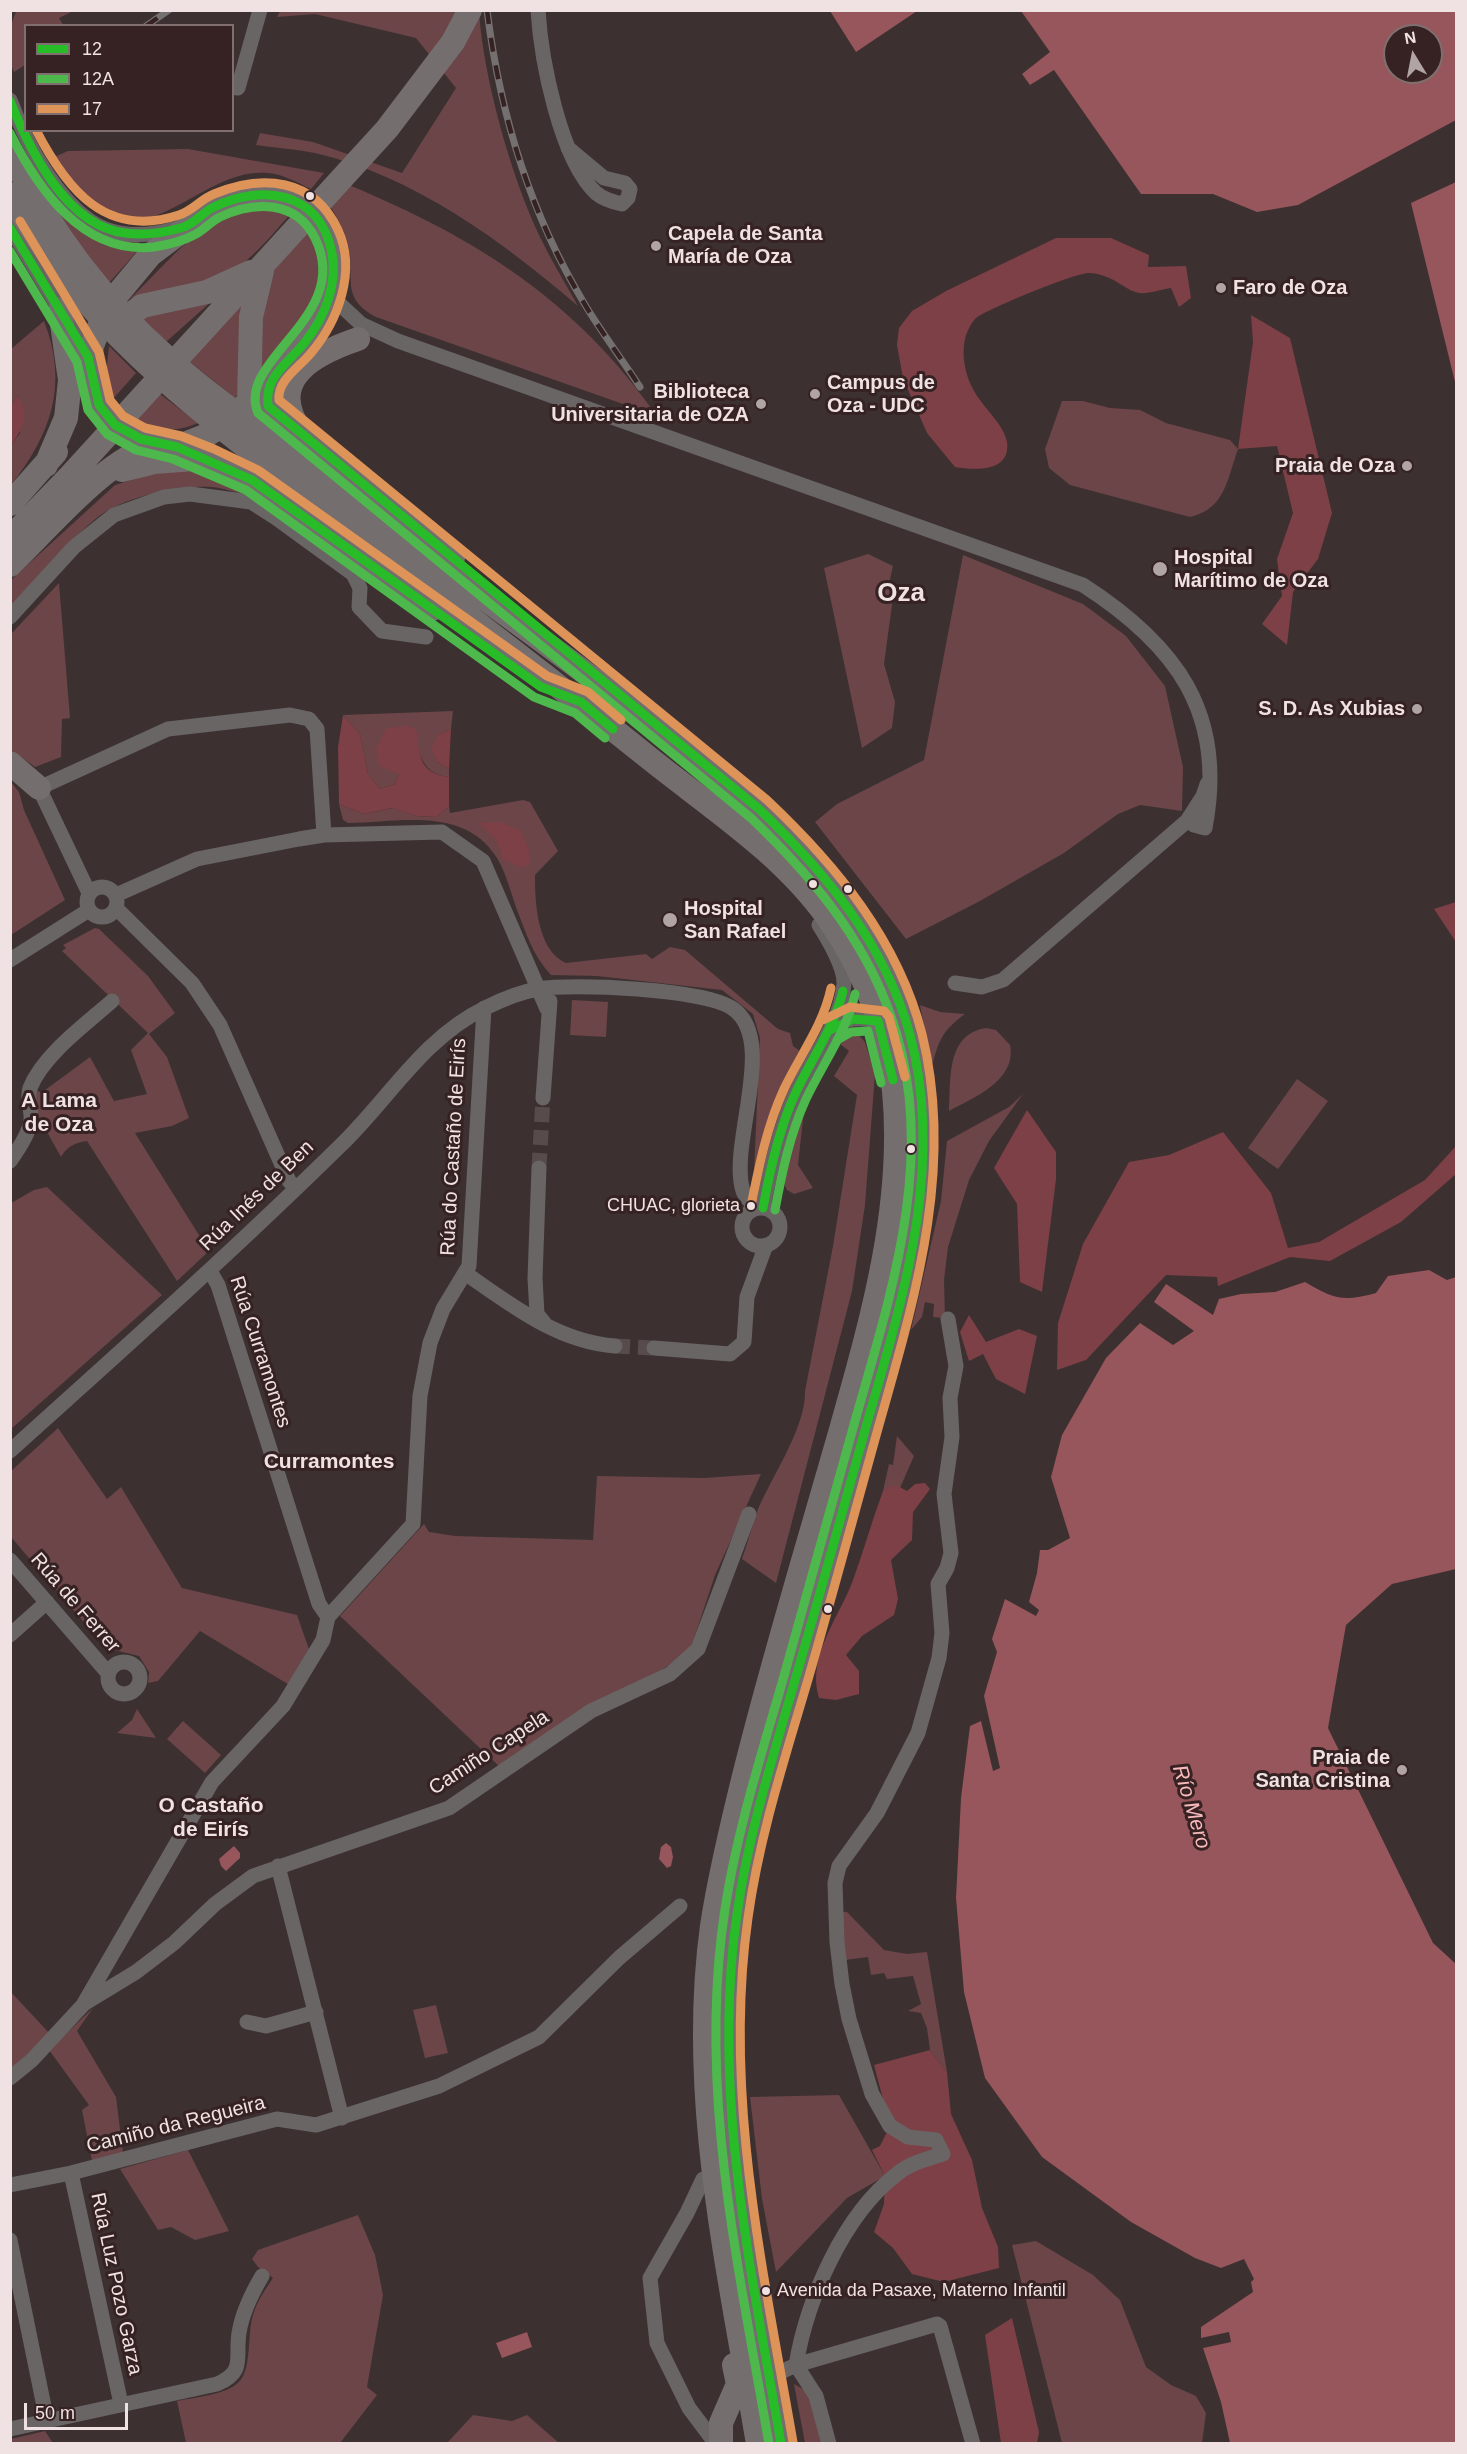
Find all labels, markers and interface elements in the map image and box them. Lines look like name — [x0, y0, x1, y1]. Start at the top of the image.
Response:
legend — [24, 24, 234, 132]
north arrow — [1383, 24, 1443, 84]
text: N — [1403, 28, 1417, 47]
text: 12 — [82, 39, 102, 59]
text: 12A — [82, 69, 114, 89]
text: 17 — [82, 99, 102, 119]
unlabelled marker — [304, 190, 316, 202]
place label: Capela de Santa María de Oza — [668, 222, 823, 269]
marker: Capela de Santa María de Oza — [649, 239, 663, 253]
place label: Faro de Oza — [1233, 276, 1347, 300]
marker: Faro de Oza — [1214, 281, 1228, 295]
place label: Campus de Oza - UDC — [827, 371, 935, 418]
place label: Biblioteca Universitaria de OZA — [551, 380, 749, 427]
marker: Campus de Oza - UDC — [808, 387, 822, 401]
marker: Biblioteca Universitaria de OZA — [754, 397, 768, 411]
place label: Praia de Oza — [1275, 454, 1395, 478]
marker: Praia de Oza — [1400, 459, 1414, 473]
place label: Hospital Marítimo de Oza — [1174, 546, 1328, 593]
marker: Hospital Marítimo de Oza — [1151, 560, 1169, 578]
district label: Oza — [877, 578, 925, 610]
place label: S. D. As Xubias — [1258, 697, 1405, 721]
marker: S. D. As Xubias — [1410, 702, 1424, 716]
unlabelled marker — [807, 878, 819, 890]
unlabelled marker — [842, 883, 854, 895]
place label: Hospital San Rafael — [684, 897, 786, 944]
marker: Hospital San Rafael — [661, 911, 679, 929]
street label: Rúa do Castaño de Eirís — [436, 1038, 472, 1256]
district label: A Lama de Oza — [21, 1088, 97, 1138]
street label: Rúa Inés de Ben — [195, 1136, 319, 1256]
unlabelled marker — [905, 1143, 917, 1155]
place label: CHUAC, glorieta — [607, 1195, 740, 1217]
marker: CHUAC, glorieta — [745, 1200, 757, 1212]
street label: Rúa Curramontes — [224, 1273, 296, 1431]
district label: Curramontes — [264, 1449, 394, 1475]
street label: Rúa de Ferrer — [25, 1548, 125, 1658]
unlabelled marker — [822, 1603, 834, 1615]
street label: Camiño Capela — [425, 1705, 553, 1801]
place label: Praia de Santa Cristina — [1256, 1746, 1390, 1793]
water label: Río Mero — [1166, 1762, 1216, 1852]
marker: Praia de Santa Cristina — [1395, 1763, 1409, 1777]
district label: O Castaño de Eirís — [158, 1793, 264, 1843]
street label: Camiño da Regueira — [84, 2091, 268, 2159]
street label: Rúa Luz Pozo Garza — [85, 2191, 147, 2377]
place label: Avenida da Pasaxe, Materno Infantil — [777, 2280, 1066, 2302]
marker: Avenida da Pasaxe, Materno Infantil — [760, 2285, 772, 2297]
scale bar — [27, 2391, 130, 2429]
text: 50 m — [35, 2403, 75, 2423]

